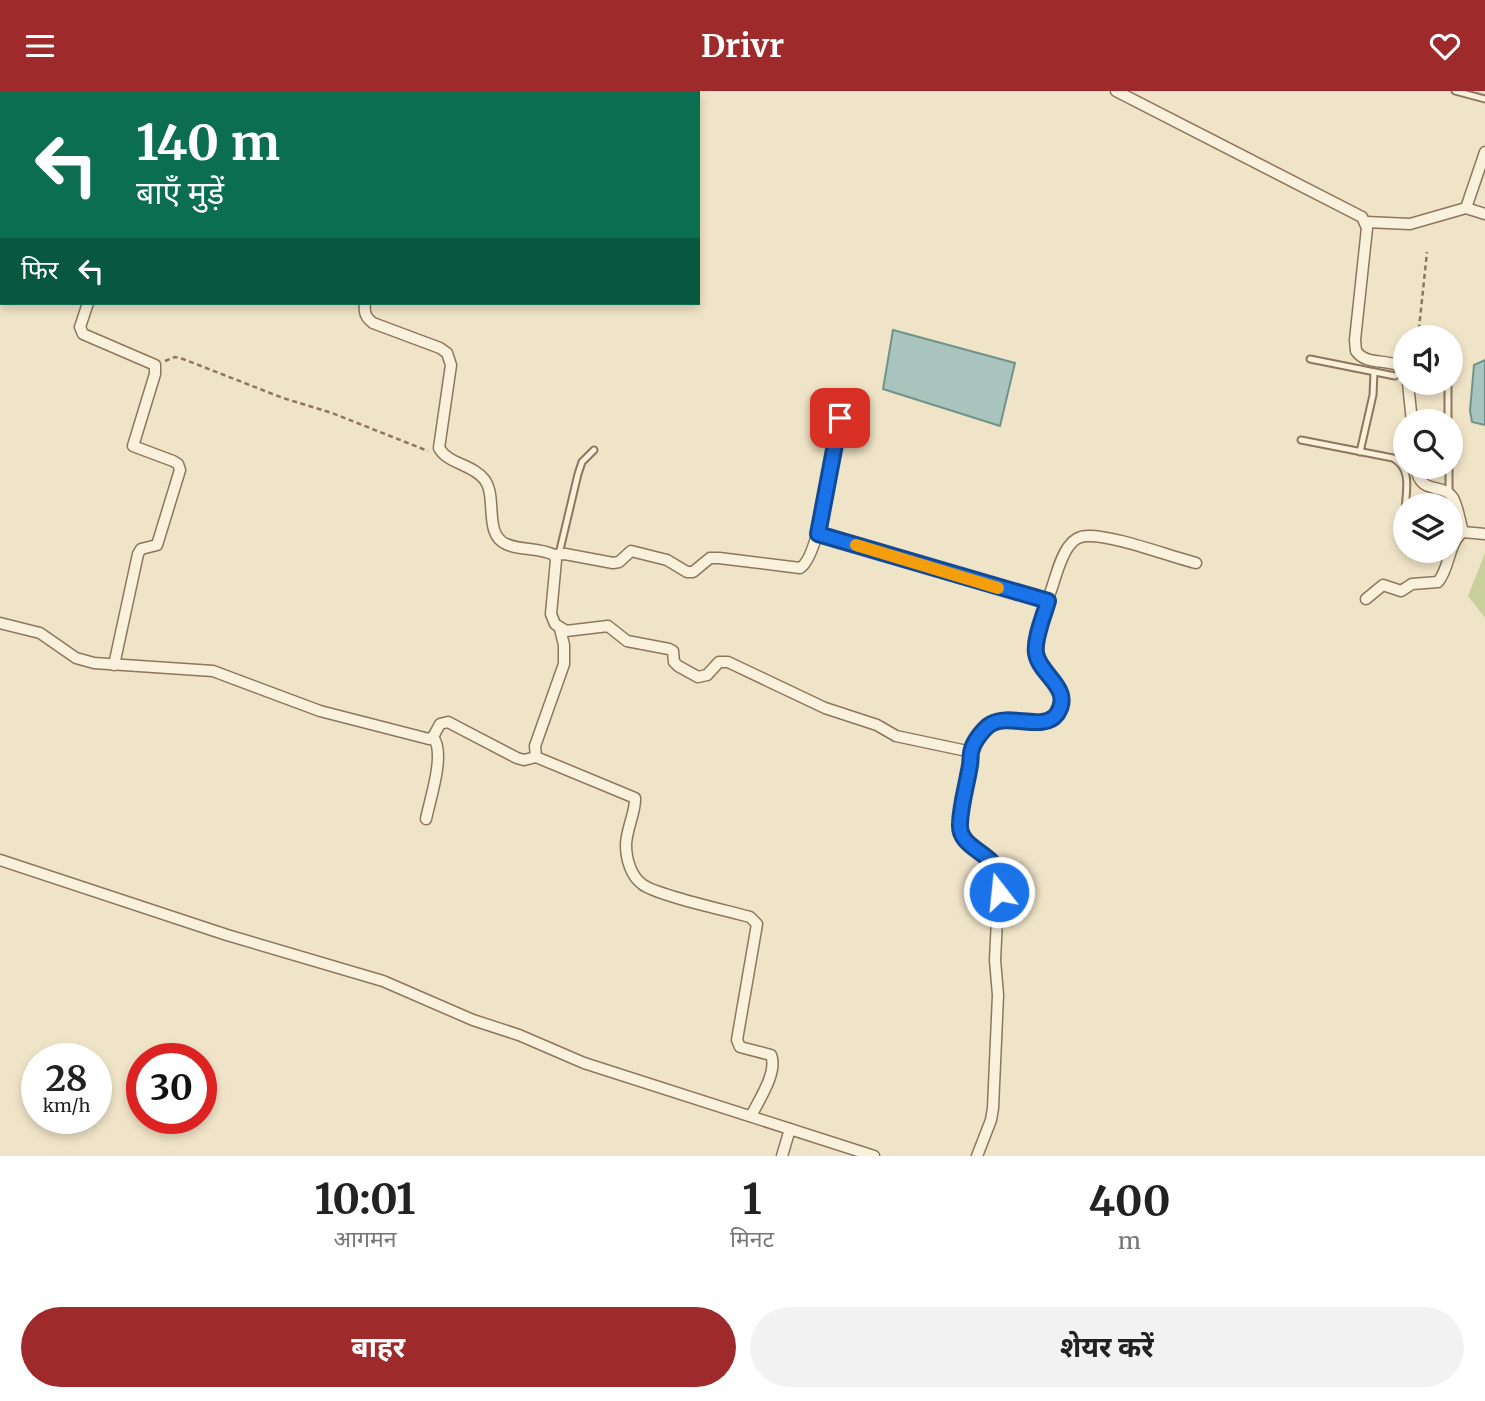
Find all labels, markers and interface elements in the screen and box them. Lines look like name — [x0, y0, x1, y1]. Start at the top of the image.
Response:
text: Drivr — [701, 26, 784, 66]
icon: menu — [21, 27, 59, 65]
icon: heart — [1426, 27, 1464, 65]
text: 140 m — [136, 112, 280, 173]
icon: left — [21, 119, 112, 210]
text: बाएँ मुड़ें — [136, 173, 224, 213]
icon: left — [72, 252, 110, 290]
text: फिर — [21, 253, 58, 286]
map controls — [1393, 325, 1463, 563]
button: sound — [1393, 325, 1463, 395]
pin — [810, 388, 870, 448]
icon: arrive — [821, 399, 859, 437]
button: search — [1393, 409, 1463, 479]
button: layers — [1393, 493, 1463, 563]
position arrow — [962, 855, 1036, 929]
speed limit sign: 30 — [126, 1043, 217, 1134]
text: 28 — [45, 1057, 88, 1101]
text: km/h — [43, 1094, 90, 1117]
text: 10:01 — [314, 1173, 416, 1225]
text: 1 — [742, 1173, 762, 1225]
text: 400 — [1089, 1175, 1171, 1227]
text: आगमन — [334, 1224, 397, 1253]
text: मिनट — [730, 1224, 774, 1253]
text: m — [1118, 1226, 1141, 1255]
button: बाहर — [21, 1307, 736, 1387]
button: शेयर करें — [750, 1307, 1464, 1387]

